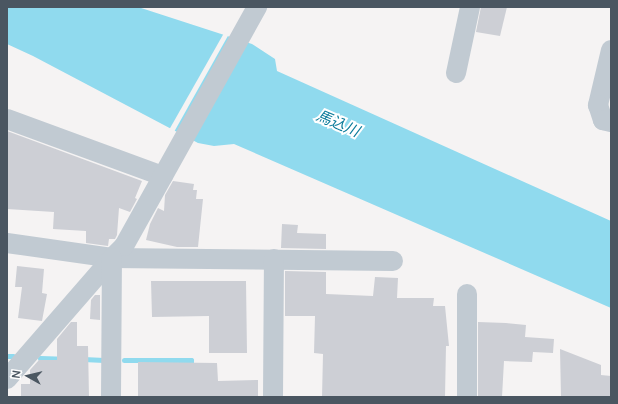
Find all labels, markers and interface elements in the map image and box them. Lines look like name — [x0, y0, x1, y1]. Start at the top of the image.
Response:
water label: 馬込川 — [314, 106, 362, 140]
north arrow — [8, 356, 48, 396]
text: N — [8, 369, 24, 379]

